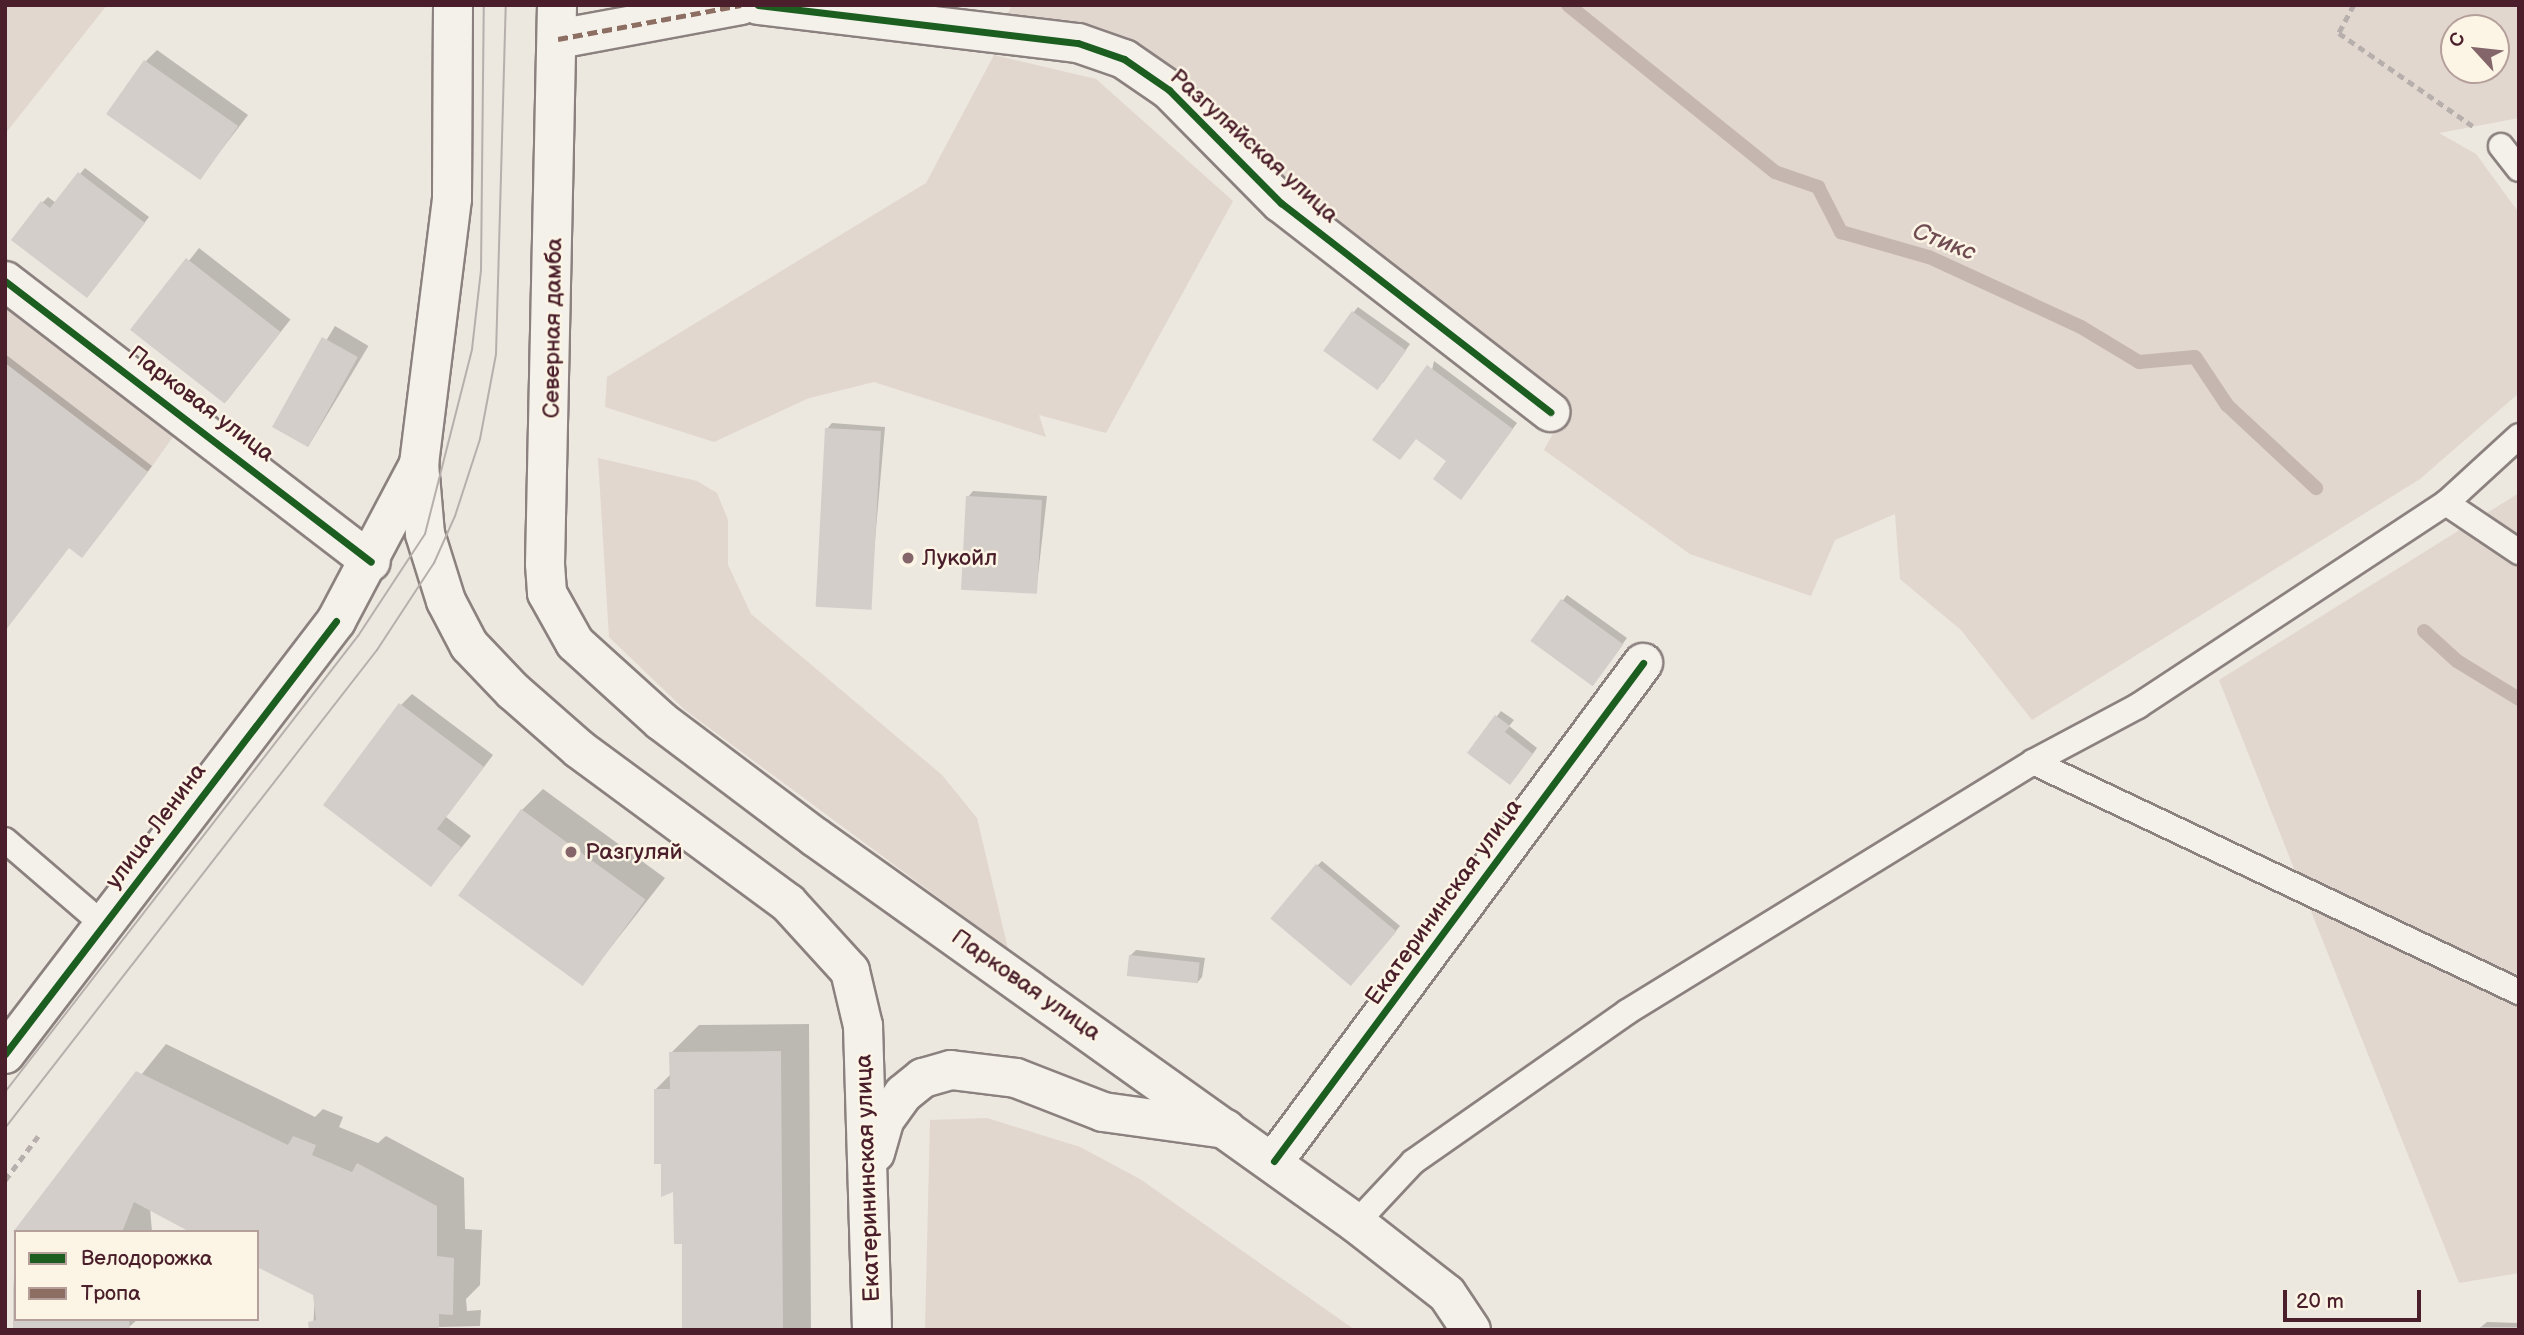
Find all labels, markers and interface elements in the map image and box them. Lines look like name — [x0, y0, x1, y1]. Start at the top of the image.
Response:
north arrow — [2440, 14, 2510, 84]
text: С — [2444, 29, 2471, 51]
street label: Разгуляйская улица — [1164, 63, 1344, 229]
water label: Стикс — [1908, 217, 1980, 267]
street label: Северная дамба — [538, 237, 568, 419]
street label: Парковая улица — [122, 340, 280, 468]
place label: Лукойл — [922, 544, 997, 572]
marker: Лукойл — [900, 550, 916, 566]
street label: улица Ленина — [100, 758, 212, 894]
street label: Екатерининская улица — [1360, 794, 1528, 1010]
place label: Разгуляй — [585, 838, 683, 866]
marker: Разгуляй — [563, 844, 579, 860]
street label: Парковая улица — [946, 923, 1106, 1047]
street label: Екатерининская улица — [850, 1054, 886, 1302]
legend — [14, 1230, 259, 1321]
text: Велодорожка — [81, 1246, 212, 1271]
scale bar — [2286, 1276, 2424, 1320]
text: Тропа — [81, 1281, 141, 1306]
text: 20 m — [2296, 1289, 2344, 1314]

